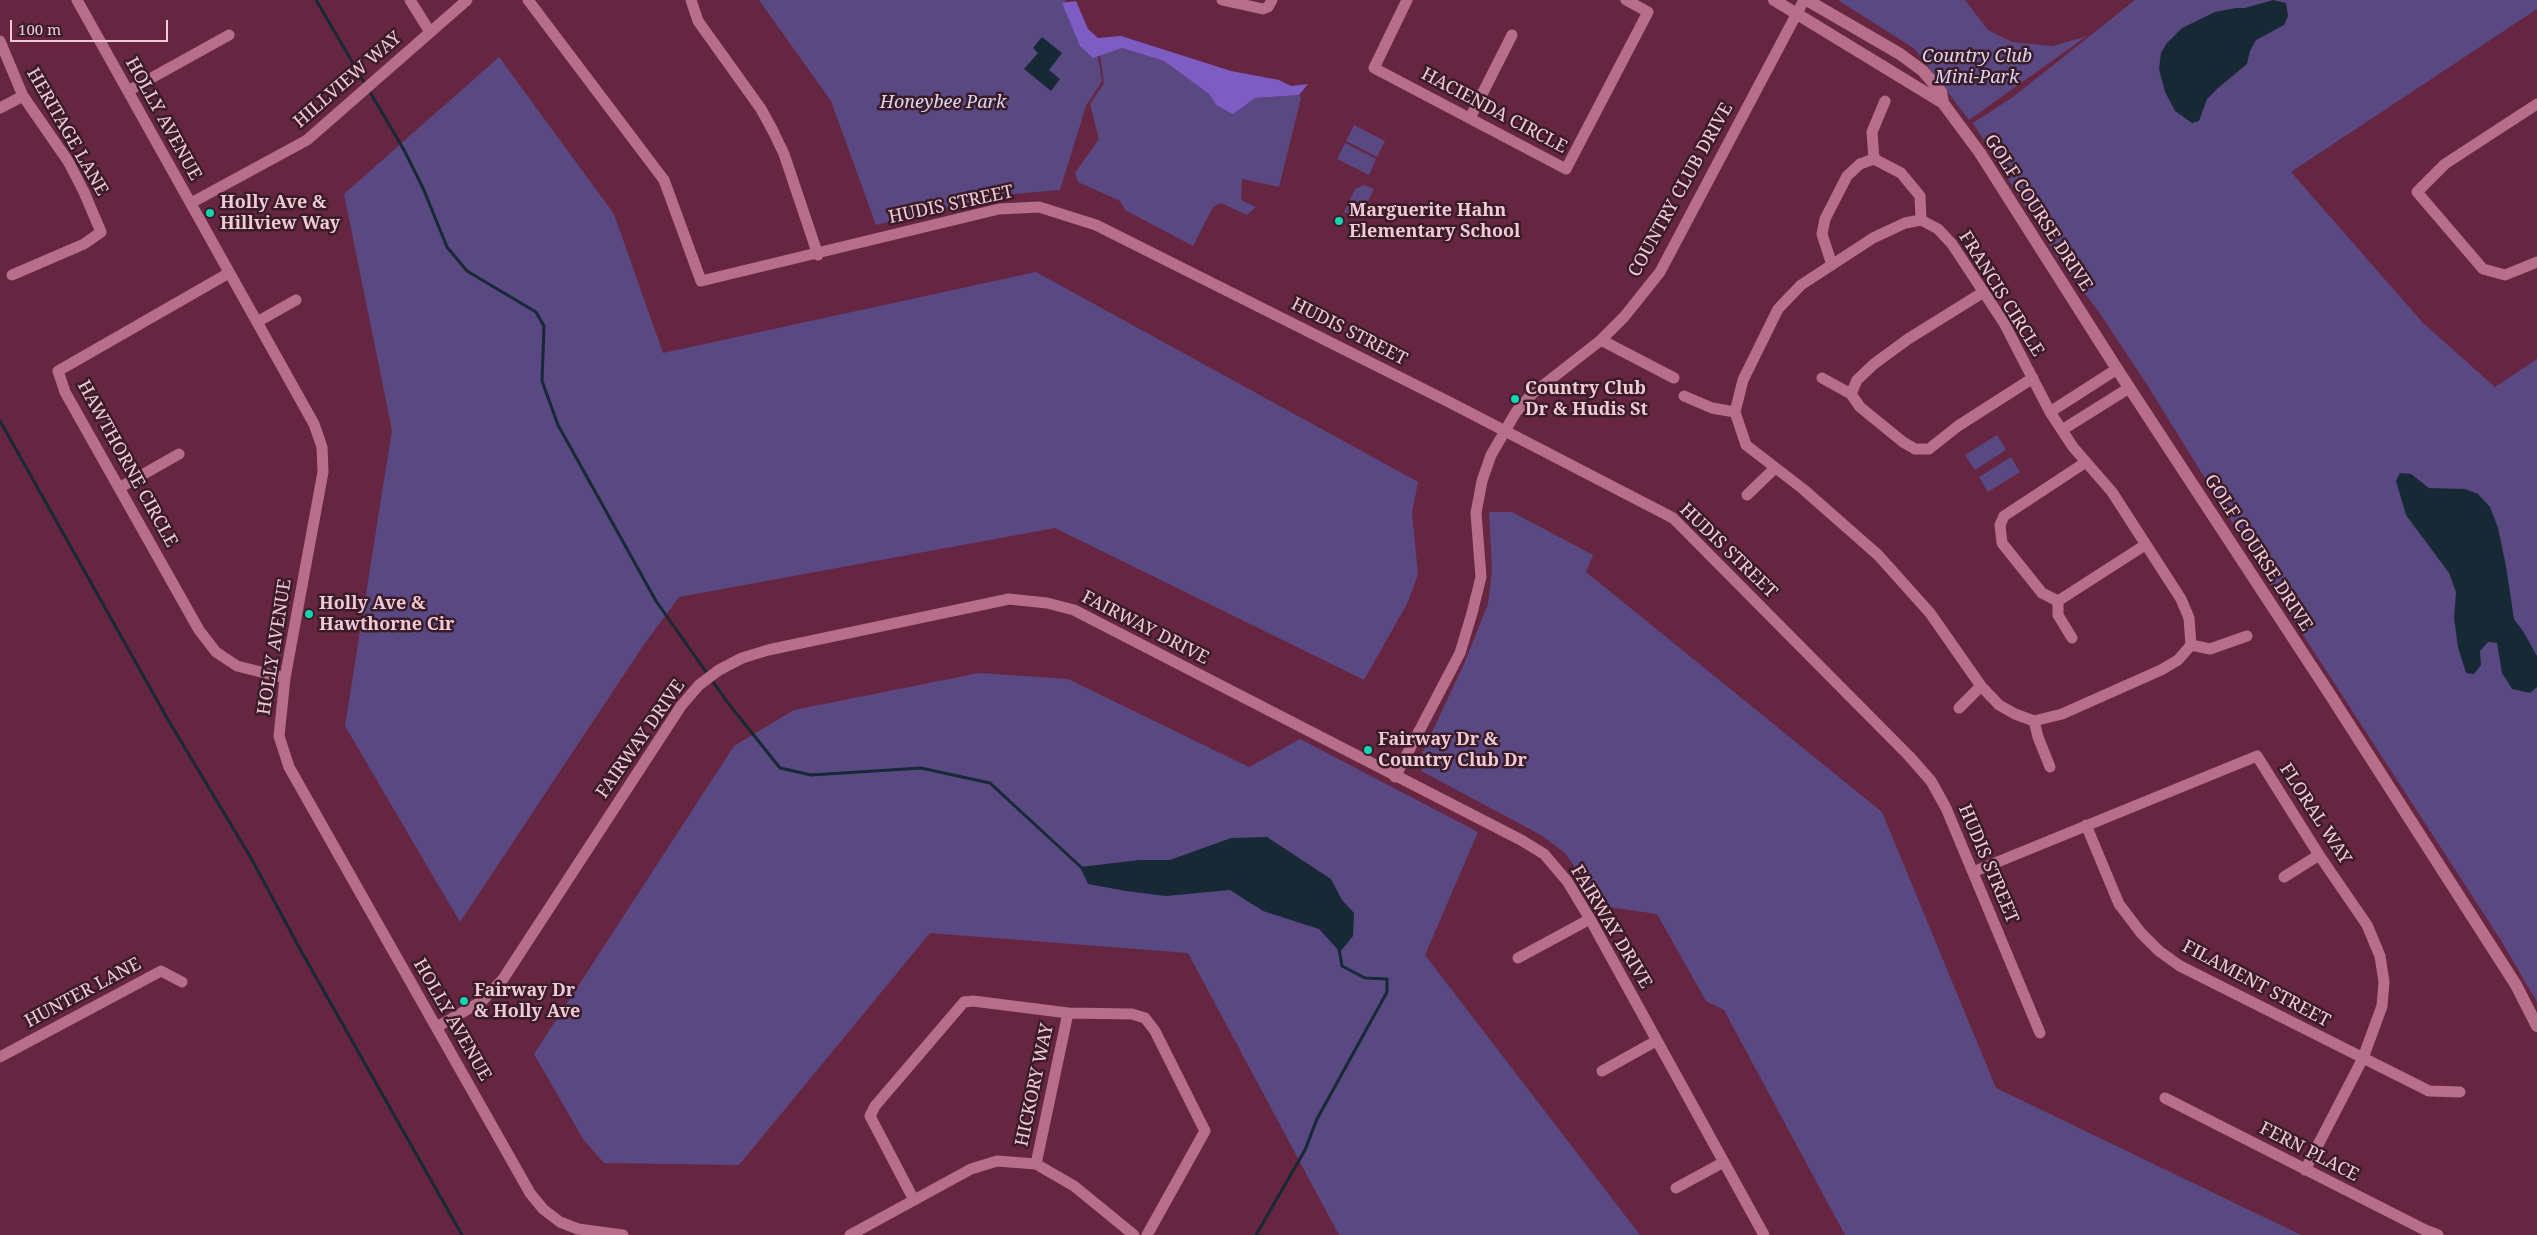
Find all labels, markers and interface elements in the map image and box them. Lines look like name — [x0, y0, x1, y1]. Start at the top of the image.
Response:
scale bar — [12, 10, 170, 42]
text: 100 m — [18, 19, 61, 39]
street label: HILLVIEW WAY — [290, 27, 406, 133]
park label: Country Club Mini-Park — [1922, 46, 2032, 88]
street label: HOLLY AVENUE — [120, 54, 206, 184]
street label: HACIENDA CIRCLE — [1417, 63, 1571, 159]
street label: HERITAGE LANE — [22, 64, 112, 200]
park label: Honeybee Park — [880, 92, 1006, 114]
street label: COUNTRY CLUB DRIVE — [1624, 99, 1738, 281]
street label: GOLF COURSE DRIVE — [1979, 131, 2097, 295]
street label: HUDIS STREET — [887, 181, 1015, 229]
place label: Holly Ave & Hillview Way — [220, 192, 340, 234]
place label: Marguerite Hahn Elementary School — [1349, 200, 1520, 242]
marker: Holly Ave & Hillview Way — [204, 207, 216, 219]
marker: Marguerite Hahn Elementary School — [1333, 215, 1345, 227]
street label: FRANCIS CIRCLE — [1954, 227, 2048, 361]
street label: HUDIS STREET — [1287, 294, 1411, 370]
street label: HAWTHORNE CIRCLE — [72, 377, 182, 551]
place label: Country Club Dr & Hudis St — [1525, 378, 1648, 420]
marker: Country Club Dr & Hudis St — [1509, 393, 1521, 405]
street label: GOLF COURSE DRIVE — [2199, 471, 2317, 635]
street label: HUDIS STREET — [1675, 499, 1781, 603]
street label: HOLLY AVENUE — [254, 577, 296, 717]
street label: FAIRWAY DRIVE — [1078, 587, 1212, 669]
place label: Holly Ave & Hawthorne Cir — [319, 593, 454, 636]
marker: Holly Ave & Hawthorne Cir — [303, 608, 315, 620]
street label: FAIRWAY DRIVE — [592, 676, 690, 802]
place label: Fairway Dr & Country Club Dr — [1378, 729, 1527, 772]
marker: Fairway Dr & Country Club Dr — [1362, 744, 1374, 756]
street label: FLORAL WAY — [2274, 760, 2356, 868]
street label: HUDIS STREET — [1953, 801, 2023, 927]
street label: FAIRWAY DRIVE — [1566, 862, 1656, 992]
street label: FILAMENT STREET — [2178, 936, 2334, 1032]
street label: HUNTER LANE — [21, 953, 145, 1033]
street label: HOLLY AVENUE — [408, 955, 496, 1085]
place label: Fairway Dr & Holly Ave — [474, 980, 580, 1022]
marker: Fairway Dr & Holly Ave — [458, 995, 470, 1007]
street label: HICKORY WAY — [1011, 1022, 1059, 1148]
street label: FERN PLACE — [2256, 1118, 2362, 1186]

